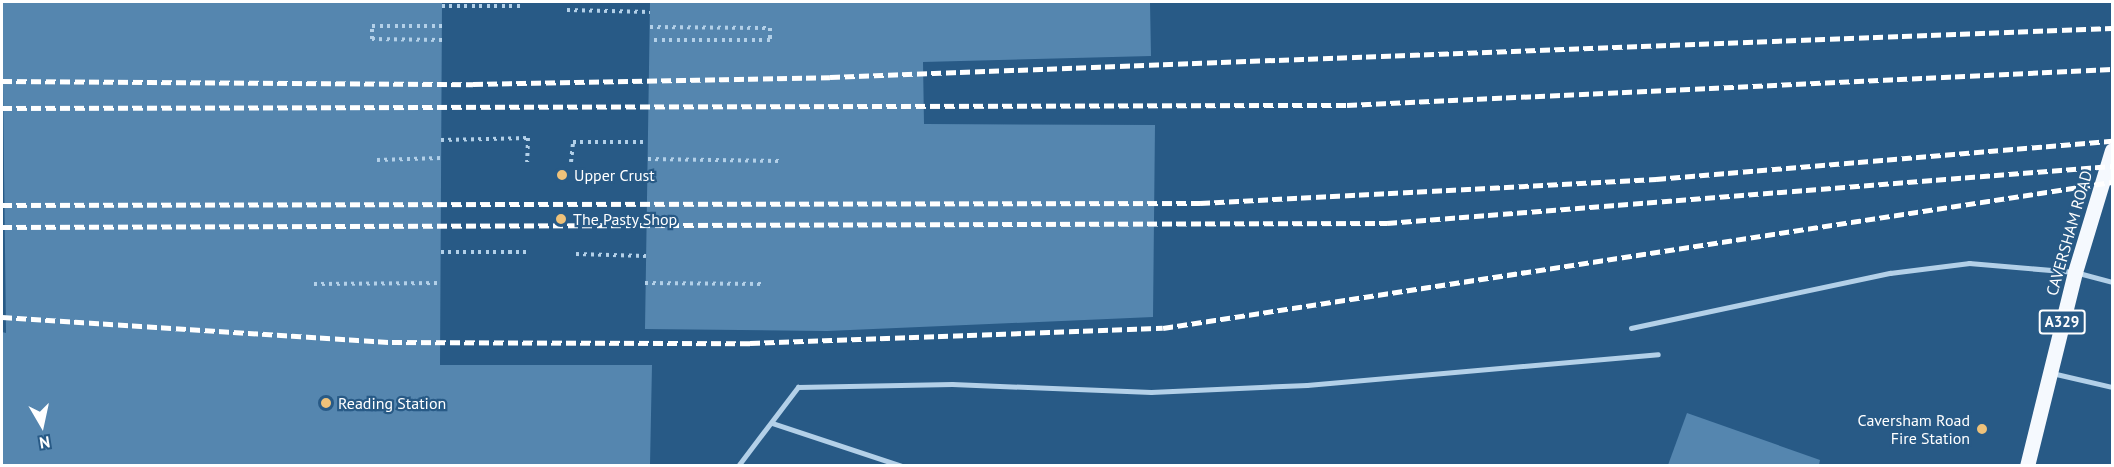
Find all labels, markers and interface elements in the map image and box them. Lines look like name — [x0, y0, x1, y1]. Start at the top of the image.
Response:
place label: Upper Crust — [574, 165, 655, 185]
marker: Upper Crust — [555, 168, 569, 182]
street label: CAVERSHAM ROAD — [2042, 168, 2096, 298]
place label: The Pasty Shop — [573, 209, 678, 229]
marker: The Pasty Shop — [554, 212, 568, 226]
road number: A329 — [2038, 310, 2086, 334]
place label: Reading Station — [338, 393, 446, 413]
north arrow — [12, 395, 72, 455]
marker: Reading Station — [319, 396, 333, 410]
place label: Caversham Road Fire Station — [1858, 410, 1970, 448]
marker: Caversham Road Fire Station — [1975, 422, 1989, 436]
text: N — [38, 432, 52, 453]

